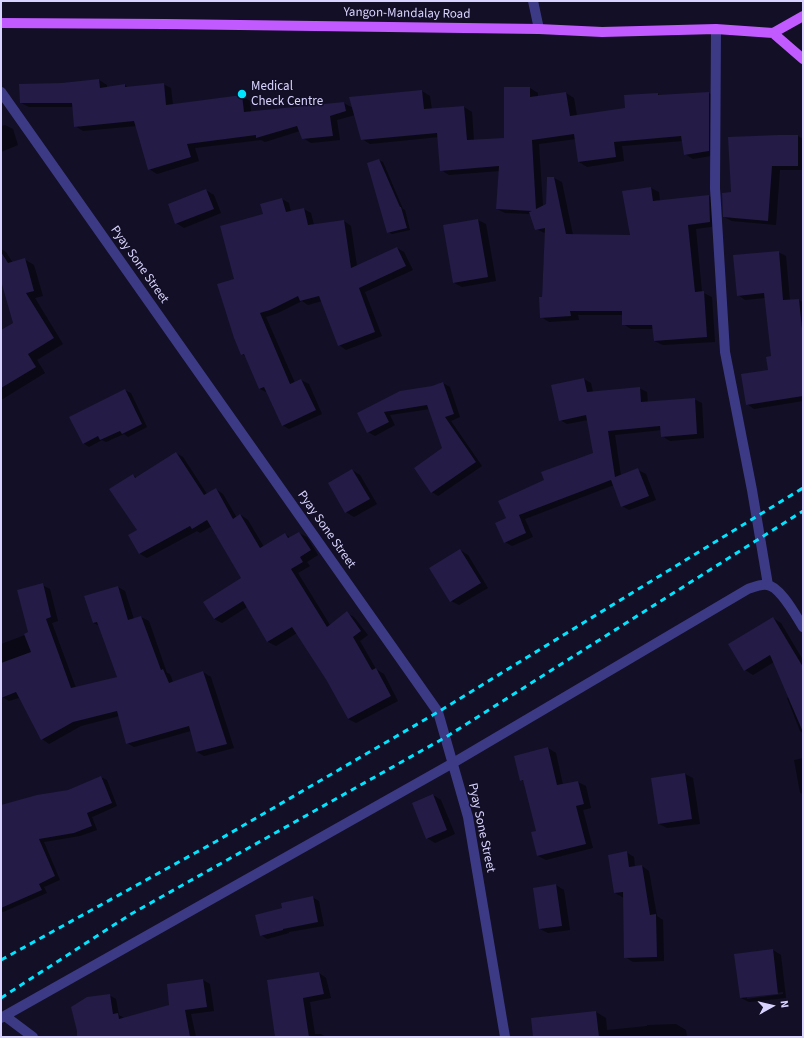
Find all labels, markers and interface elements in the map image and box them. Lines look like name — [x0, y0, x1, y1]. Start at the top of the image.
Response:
street label: Yangon-Mandalay Road — [343, 5, 471, 23]
place label: Medical Check Centre — [251, 79, 323, 110]
marker: Medical Check Centre — [236, 88, 248, 100]
street label: Pyay Sone Street — [106, 223, 172, 307]
street label: Pyay Sone Street — [293, 488, 359, 572]
street label: Pyay Sone Street — [464, 782, 498, 874]
north arrow — [752, 986, 792, 1026]
text: N — [776, 1000, 792, 1009]

